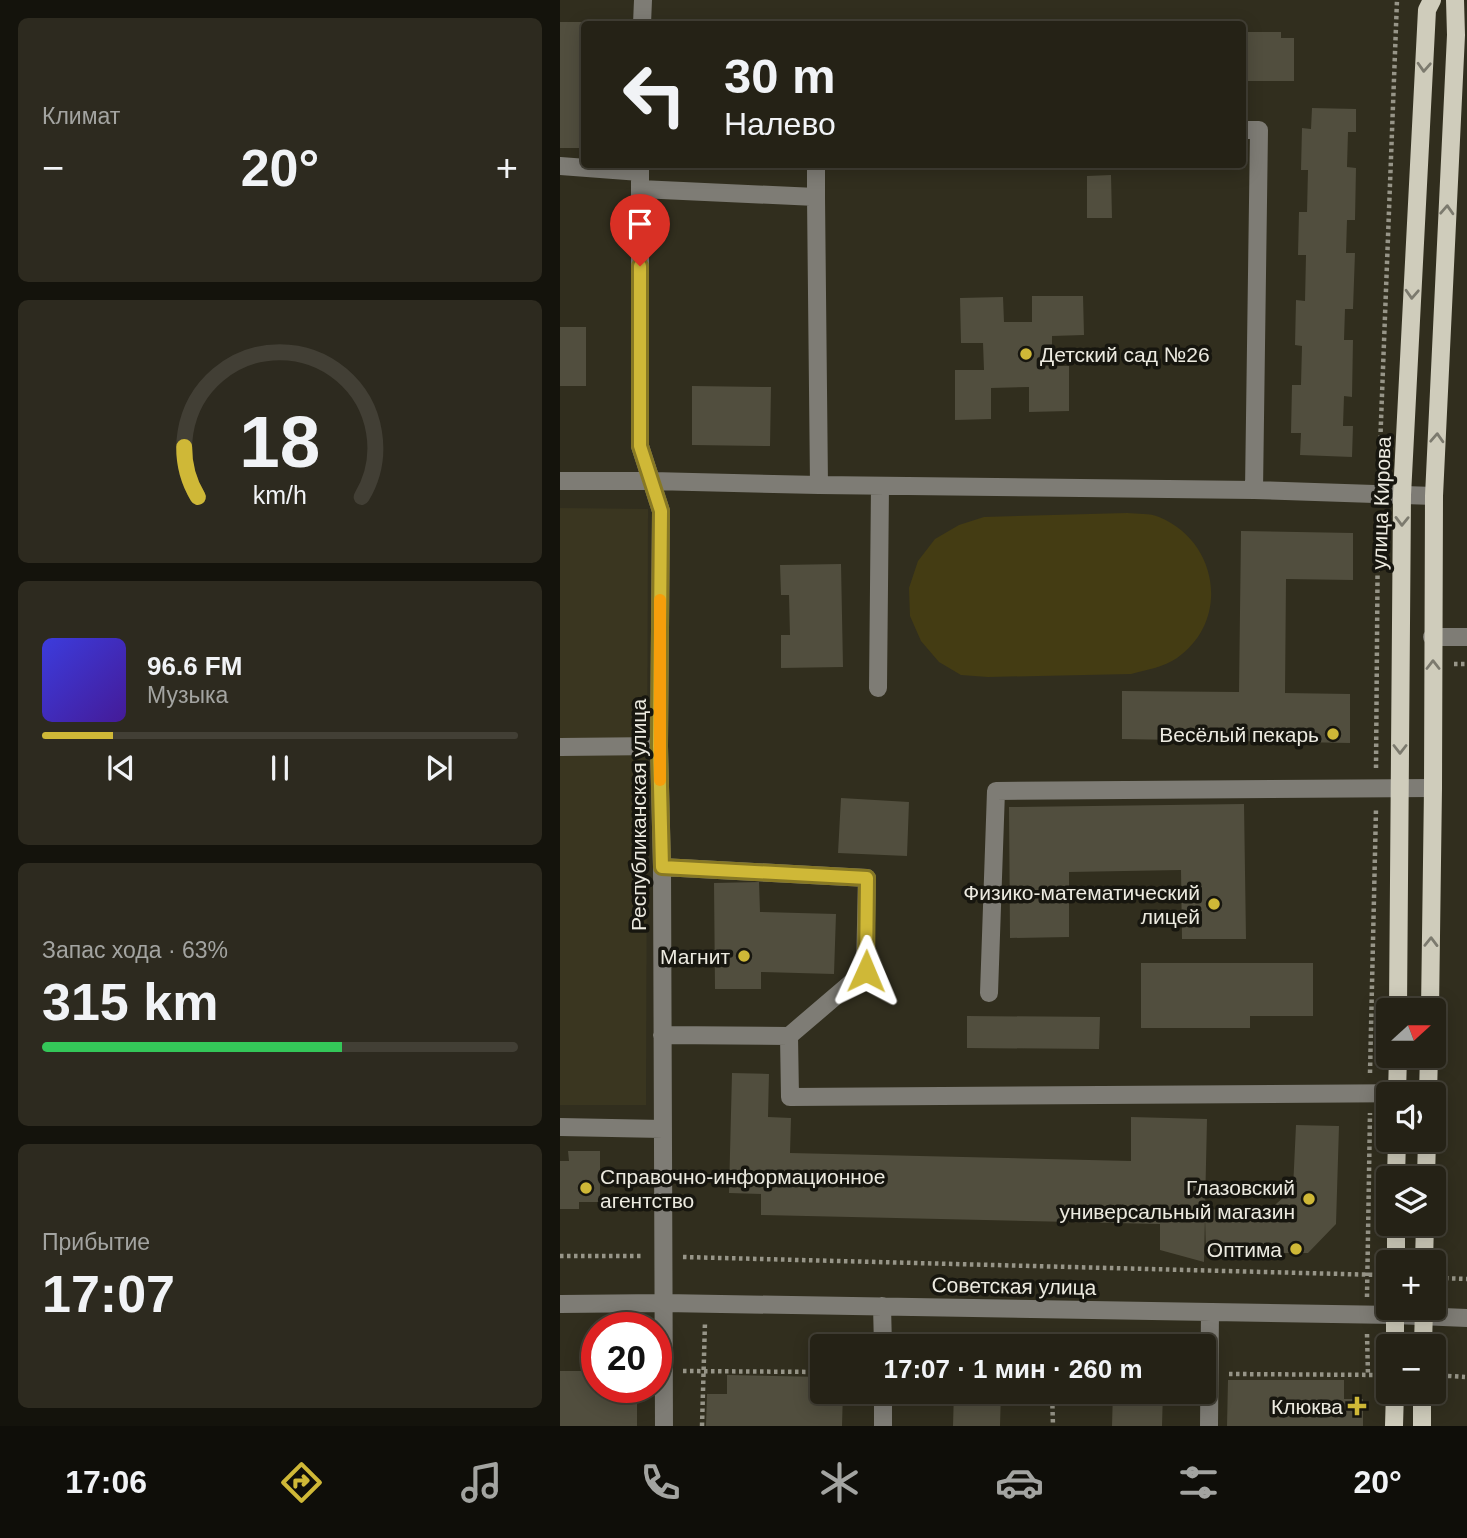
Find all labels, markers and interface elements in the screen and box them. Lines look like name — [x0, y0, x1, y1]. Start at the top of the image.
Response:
icon: left — [609, 49, 700, 140]
text: 30 m — [724, 49, 836, 103]
one-way arrow — [1417, 62, 1432, 73]
text: Климат — [42, 103, 120, 129]
text: Налево — [724, 106, 836, 142]
text: 20° — [241, 139, 319, 197]
text: − — [42, 147, 64, 189]
text: + — [496, 147, 518, 189]
pin — [610, 194, 670, 266]
icon: arrive — [621, 205, 659, 243]
one-way arrow — [1440, 205, 1455, 216]
one-way arrow — [1405, 289, 1420, 300]
place label: Детский сад №26 — [1040, 343, 1210, 366]
marker: Детский сад №26 — [1018, 346, 1034, 362]
text: 18 — [240, 402, 320, 483]
one-way arrow — [1429, 432, 1444, 443]
street label: улица Кирова — [1367, 436, 1395, 570]
text: km/h — [253, 481, 307, 509]
one-way arrow — [1394, 517, 1410, 527]
text: 96.6 FM — [147, 651, 242, 681]
one-way arrow — [1425, 659, 1441, 670]
text: Музыка — [147, 682, 228, 708]
street label: Республиканская улица — [627, 699, 650, 931]
place label: Весёлый пекарь — [1159, 723, 1319, 746]
marker: Весёлый пекарь — [1325, 726, 1341, 742]
one-way arrow — [1392, 744, 1408, 755]
icon: previous — [102, 749, 140, 787]
icon: pause — [261, 749, 299, 787]
icon: next — [420, 749, 458, 787]
place label: Физико-математический лицей — [963, 881, 1200, 928]
marker: Физико-математический лицей — [1206, 896, 1222, 912]
position arrow — [829, 934, 903, 1008]
one-way arrow — [1423, 936, 1438, 947]
text: Запас хода · 63% — [42, 937, 228, 963]
place label: Магнит — [660, 945, 730, 968]
marker: Магнит — [736, 948, 752, 964]
text: 315 km — [42, 973, 218, 1031]
north arrow — [1376, 998, 1446, 1068]
map controls — [1376, 998, 1446, 1404]
button: sound — [1376, 1082, 1446, 1152]
place label: Справочно-информационное агентство — [600, 1165, 885, 1212]
button: layers — [1376, 1166, 1446, 1236]
place label: Глазовский универсальный магазин — [1060, 1176, 1295, 1223]
marker: Справочно-информационное агентство — [578, 1180, 594, 1196]
marker: Глазовский универсальный магазин — [1301, 1191, 1317, 1207]
text: Прибытие — [42, 1229, 150, 1255]
place label: Оптима — [1207, 1238, 1282, 1261]
marker: Оптима — [1288, 1241, 1304, 1257]
button: + — [1376, 1250, 1446, 1320]
text: 17:07 — [42, 1265, 175, 1323]
street label: Советская улица — [931, 1273, 1097, 1299]
speed limit sign: 20 — [581, 1312, 672, 1403]
button: − — [1376, 1334, 1446, 1404]
text: 17:07 · 1 мин · 260 m — [883, 1354, 1143, 1384]
place label: Клюква — [1271, 1395, 1343, 1418]
marker: Клюква — [1349, 1398, 1365, 1414]
icon: directions — [277, 1458, 326, 1507]
icon: music — [457, 1458, 506, 1507]
icon: phone — [636, 1458, 685, 1507]
icon: climate — [815, 1458, 864, 1507]
icon: car — [995, 1458, 1044, 1507]
icon: filters — [1174, 1458, 1223, 1507]
text: 17:06 — [65, 1464, 147, 1500]
text: 20° — [1353, 1464, 1402, 1500]

